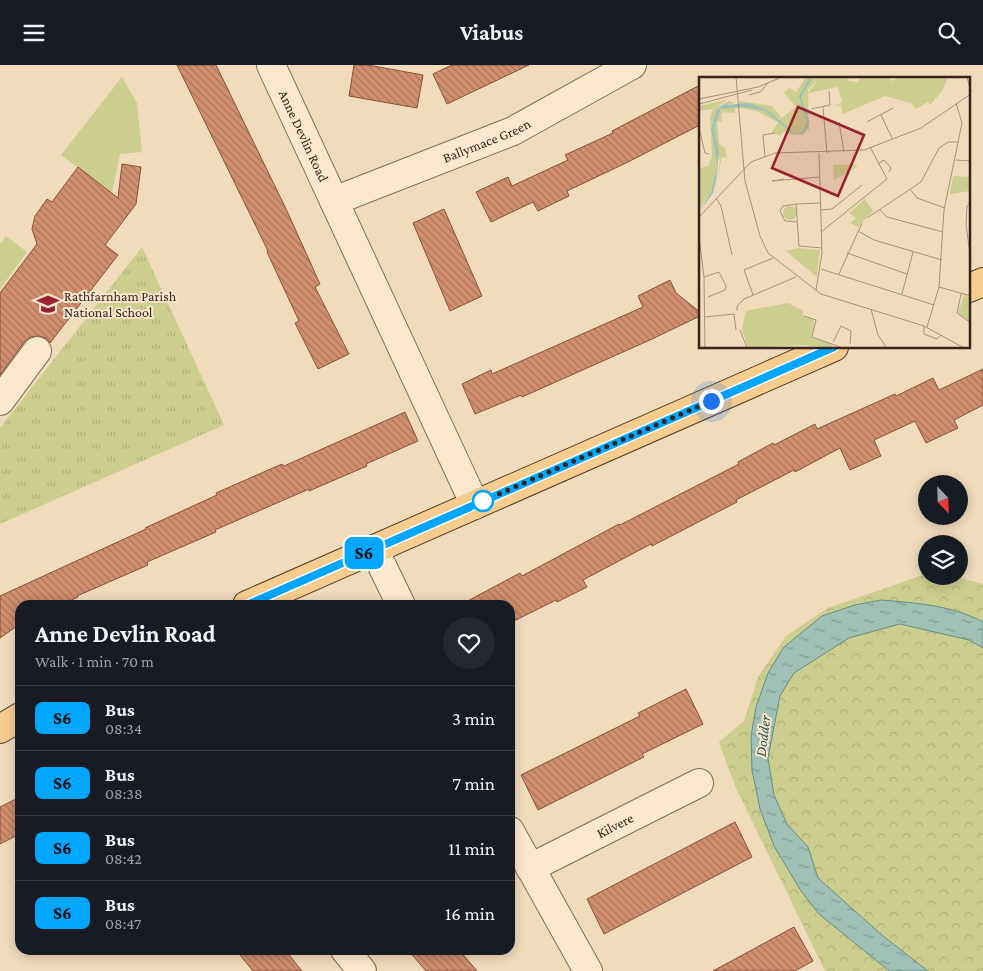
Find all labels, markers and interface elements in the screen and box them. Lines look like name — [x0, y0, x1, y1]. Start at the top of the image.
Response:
icon: menu — [20, 19, 48, 47]
icon: search — [935, 19, 963, 47]
text: Viabus — [460, 20, 523, 45]
inset map — [699, 77, 970, 349]
street label: Anne Devlin Road — [276, 87, 332, 185]
street label: Ballymace Green — [440, 115, 534, 166]
place label: Rathfarnham Parish National School — [64, 288, 177, 320]
school or university icon: Rathfarnham Parish National School — [35, 291, 61, 317]
your location — [699, 389, 724, 414]
north arrow — [918, 475, 968, 525]
map controls — [918, 475, 968, 585]
unlabelled marker — [472, 490, 494, 512]
button: layers — [918, 535, 968, 585]
line badge: S6 — [342, 537, 386, 569]
text: S6 — [355, 543, 373, 563]
button: heart — [443, 617, 495, 669]
text: Anne Devlin Road — [35, 620, 216, 647]
text: Walk · 1 min · 70 m — [35, 653, 154, 670]
text: Bus — [105, 699, 135, 720]
text: S6 — [53, 708, 72, 728]
text: 3 min — [452, 708, 495, 729]
water label: Dodder — [753, 714, 774, 758]
text: 08:34 — [105, 720, 142, 737]
text: Bus — [105, 764, 135, 785]
text: S6 — [53, 773, 72, 793]
text: 7 min — [452, 773, 495, 794]
text: 08:38 — [105, 785, 143, 802]
street label: Kilvere — [594, 809, 636, 841]
text: Bus — [105, 829, 135, 850]
text: S6 — [53, 838, 72, 858]
text: 11 min — [448, 838, 495, 859]
text: 08:42 — [105, 850, 142, 867]
text: Bus — [105, 894, 135, 915]
text: S6 — [53, 903, 72, 923]
text: 16 min — [445, 903, 495, 924]
text: 08:47 — [105, 915, 141, 932]

